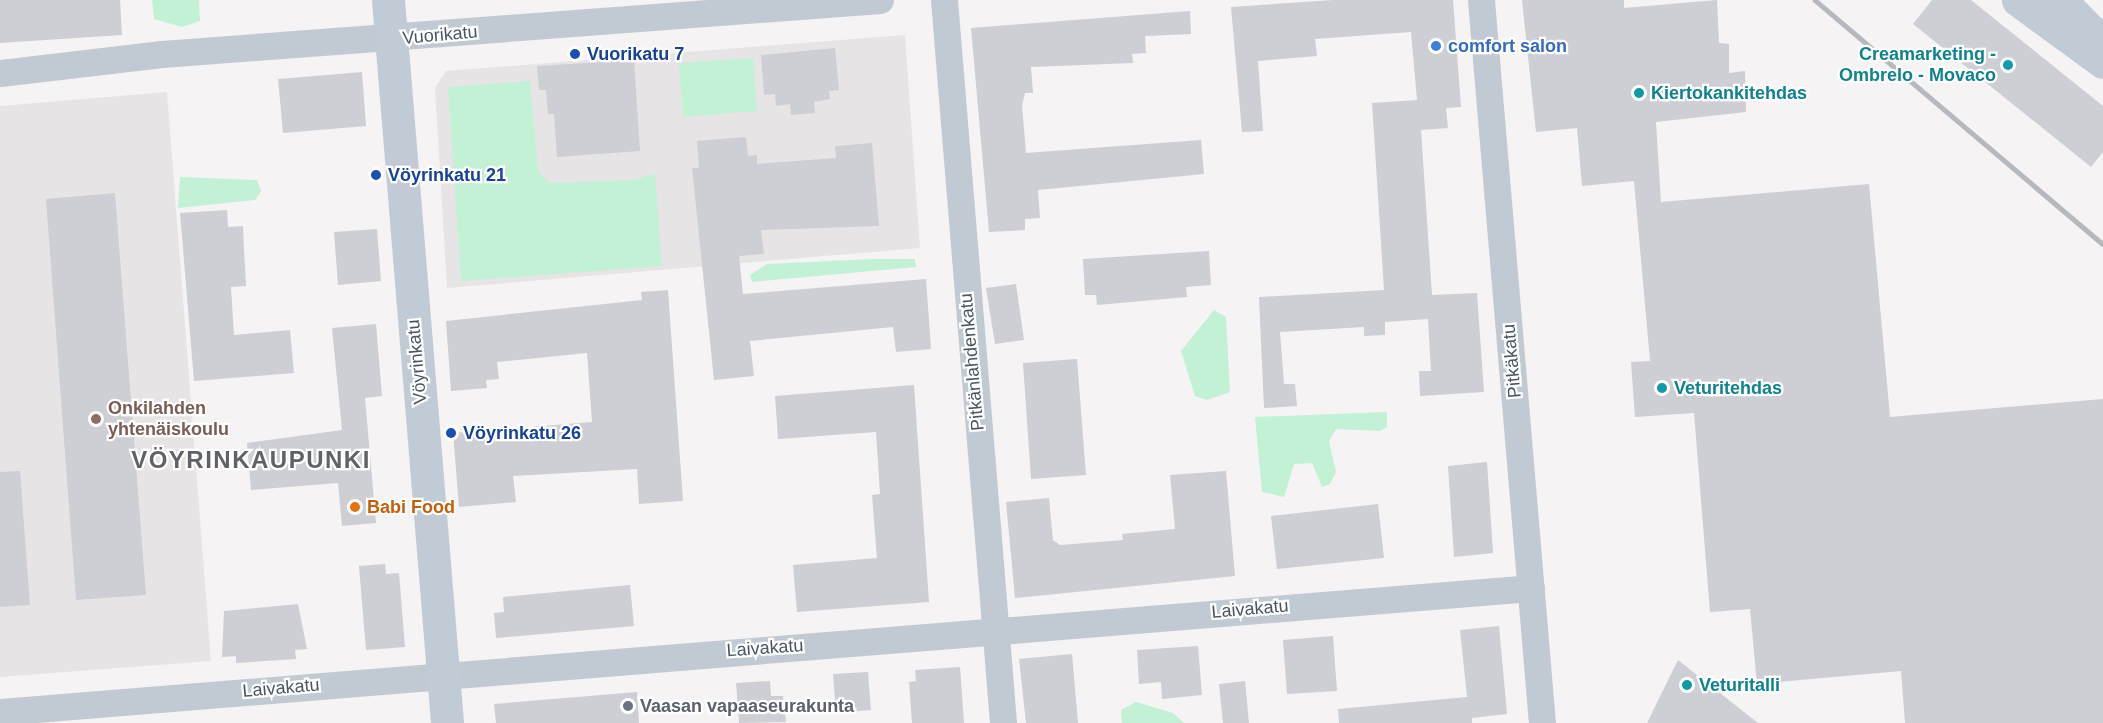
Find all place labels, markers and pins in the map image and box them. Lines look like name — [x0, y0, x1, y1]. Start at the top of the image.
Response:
place label: comfort salon — [1448, 35, 1567, 57]
marker: comfort salon — [1429, 39, 1443, 53]
place label: Vuorikatu 7 — [587, 43, 684, 65]
place label: Creamarketing - Ombrelo - Movaco — [1839, 44, 1996, 86]
marker: Vuorikatu 7 — [568, 47, 582, 61]
marker: Creamarketing - Ombrelo - Movaco — [2001, 58, 2015, 72]
place label: Kiertokankitehdas — [1651, 82, 1807, 104]
marker: Kiertokankitehdas — [1632, 86, 1646, 100]
place label: Vöyrinkatu 21 — [388, 164, 506, 186]
marker: Vöyrinkatu 21 — [369, 168, 383, 182]
place label: Veturitehdas — [1674, 377, 1782, 399]
marker: Veturitehdas — [1655, 381, 1669, 395]
place label: Onkilahden yhtenäiskoulu — [108, 398, 229, 440]
marker: Onkilahden yhtenäiskoulu — [89, 412, 103, 426]
place label: Vöyrinkatu 26 — [463, 422, 581, 444]
marker: Vöyrinkatu 26 — [444, 426, 458, 440]
place label: Babi Food — [367, 496, 455, 518]
marker: Babi Food — [348, 500, 362, 514]
place label: Veturitalli — [1699, 674, 1780, 696]
marker: Veturitalli — [1680, 678, 1694, 692]
place label: Vaasan vapaaseurakunta — [640, 695, 854, 717]
marker: Vaasan vapaaseurakunta — [621, 699, 635, 713]

